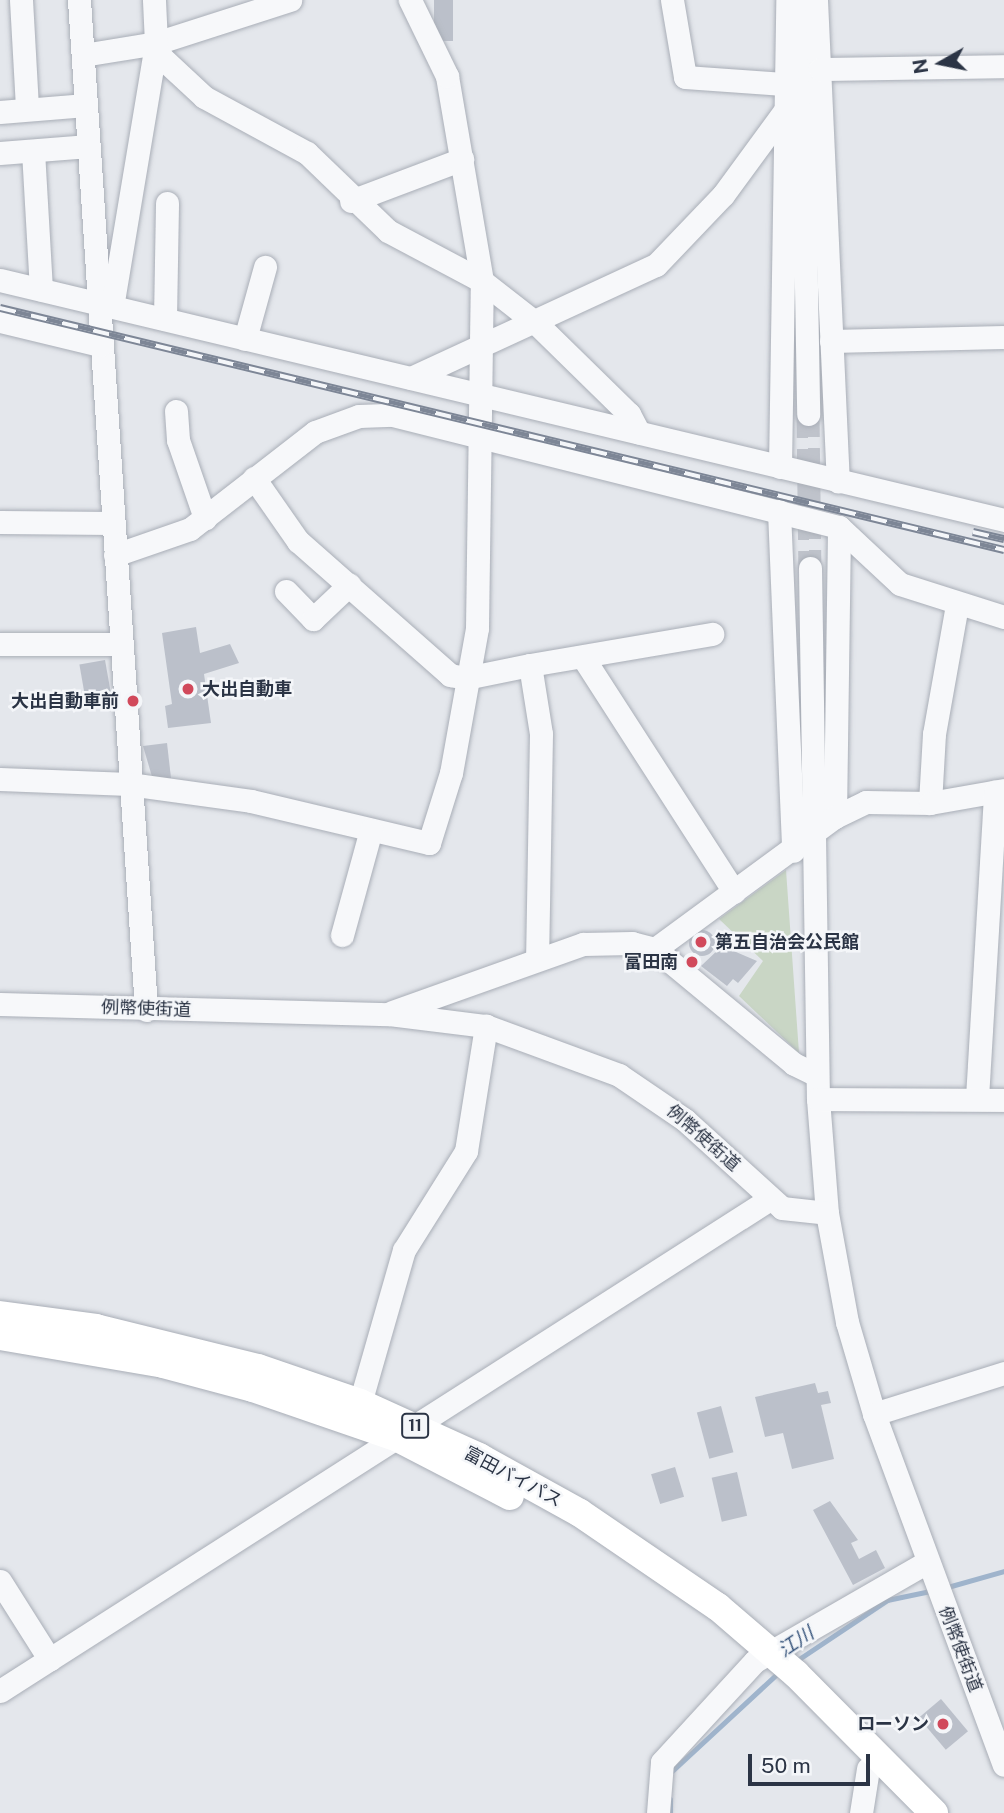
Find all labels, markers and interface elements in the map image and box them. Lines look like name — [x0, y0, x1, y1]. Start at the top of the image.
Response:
north arrow — [906, 28, 976, 98]
text: N — [908, 57, 932, 75]
place label: 大出自動車 — [202, 678, 292, 700]
marker: 大出自動車 — [180, 681, 196, 697]
place label: 大出自動車前 — [11, 690, 119, 712]
marker: 大出自動車前 — [125, 693, 141, 709]
place label: 第五自治会公民館 — [715, 931, 859, 953]
marker: 第五自治会公民館 — [693, 934, 709, 950]
place label: 富田南 — [624, 951, 678, 973]
marker: 富田南 — [684, 954, 700, 970]
street label: 例幣使街道 — [101, 997, 191, 1021]
street label: 例幣使街道 — [662, 1100, 744, 1176]
road number: 11 — [401, 1414, 429, 1438]
street label: 富田バイパス — [460, 1442, 566, 1512]
street label: 例幣使街道 — [934, 1603, 986, 1695]
water label: 江川 — [774, 1622, 818, 1662]
place label: ローソン — [857, 1713, 929, 1735]
marker: ローソン — [935, 1716, 951, 1732]
scale bar — [752, 1740, 874, 1784]
text: 50 m — [761, 1753, 811, 1778]

